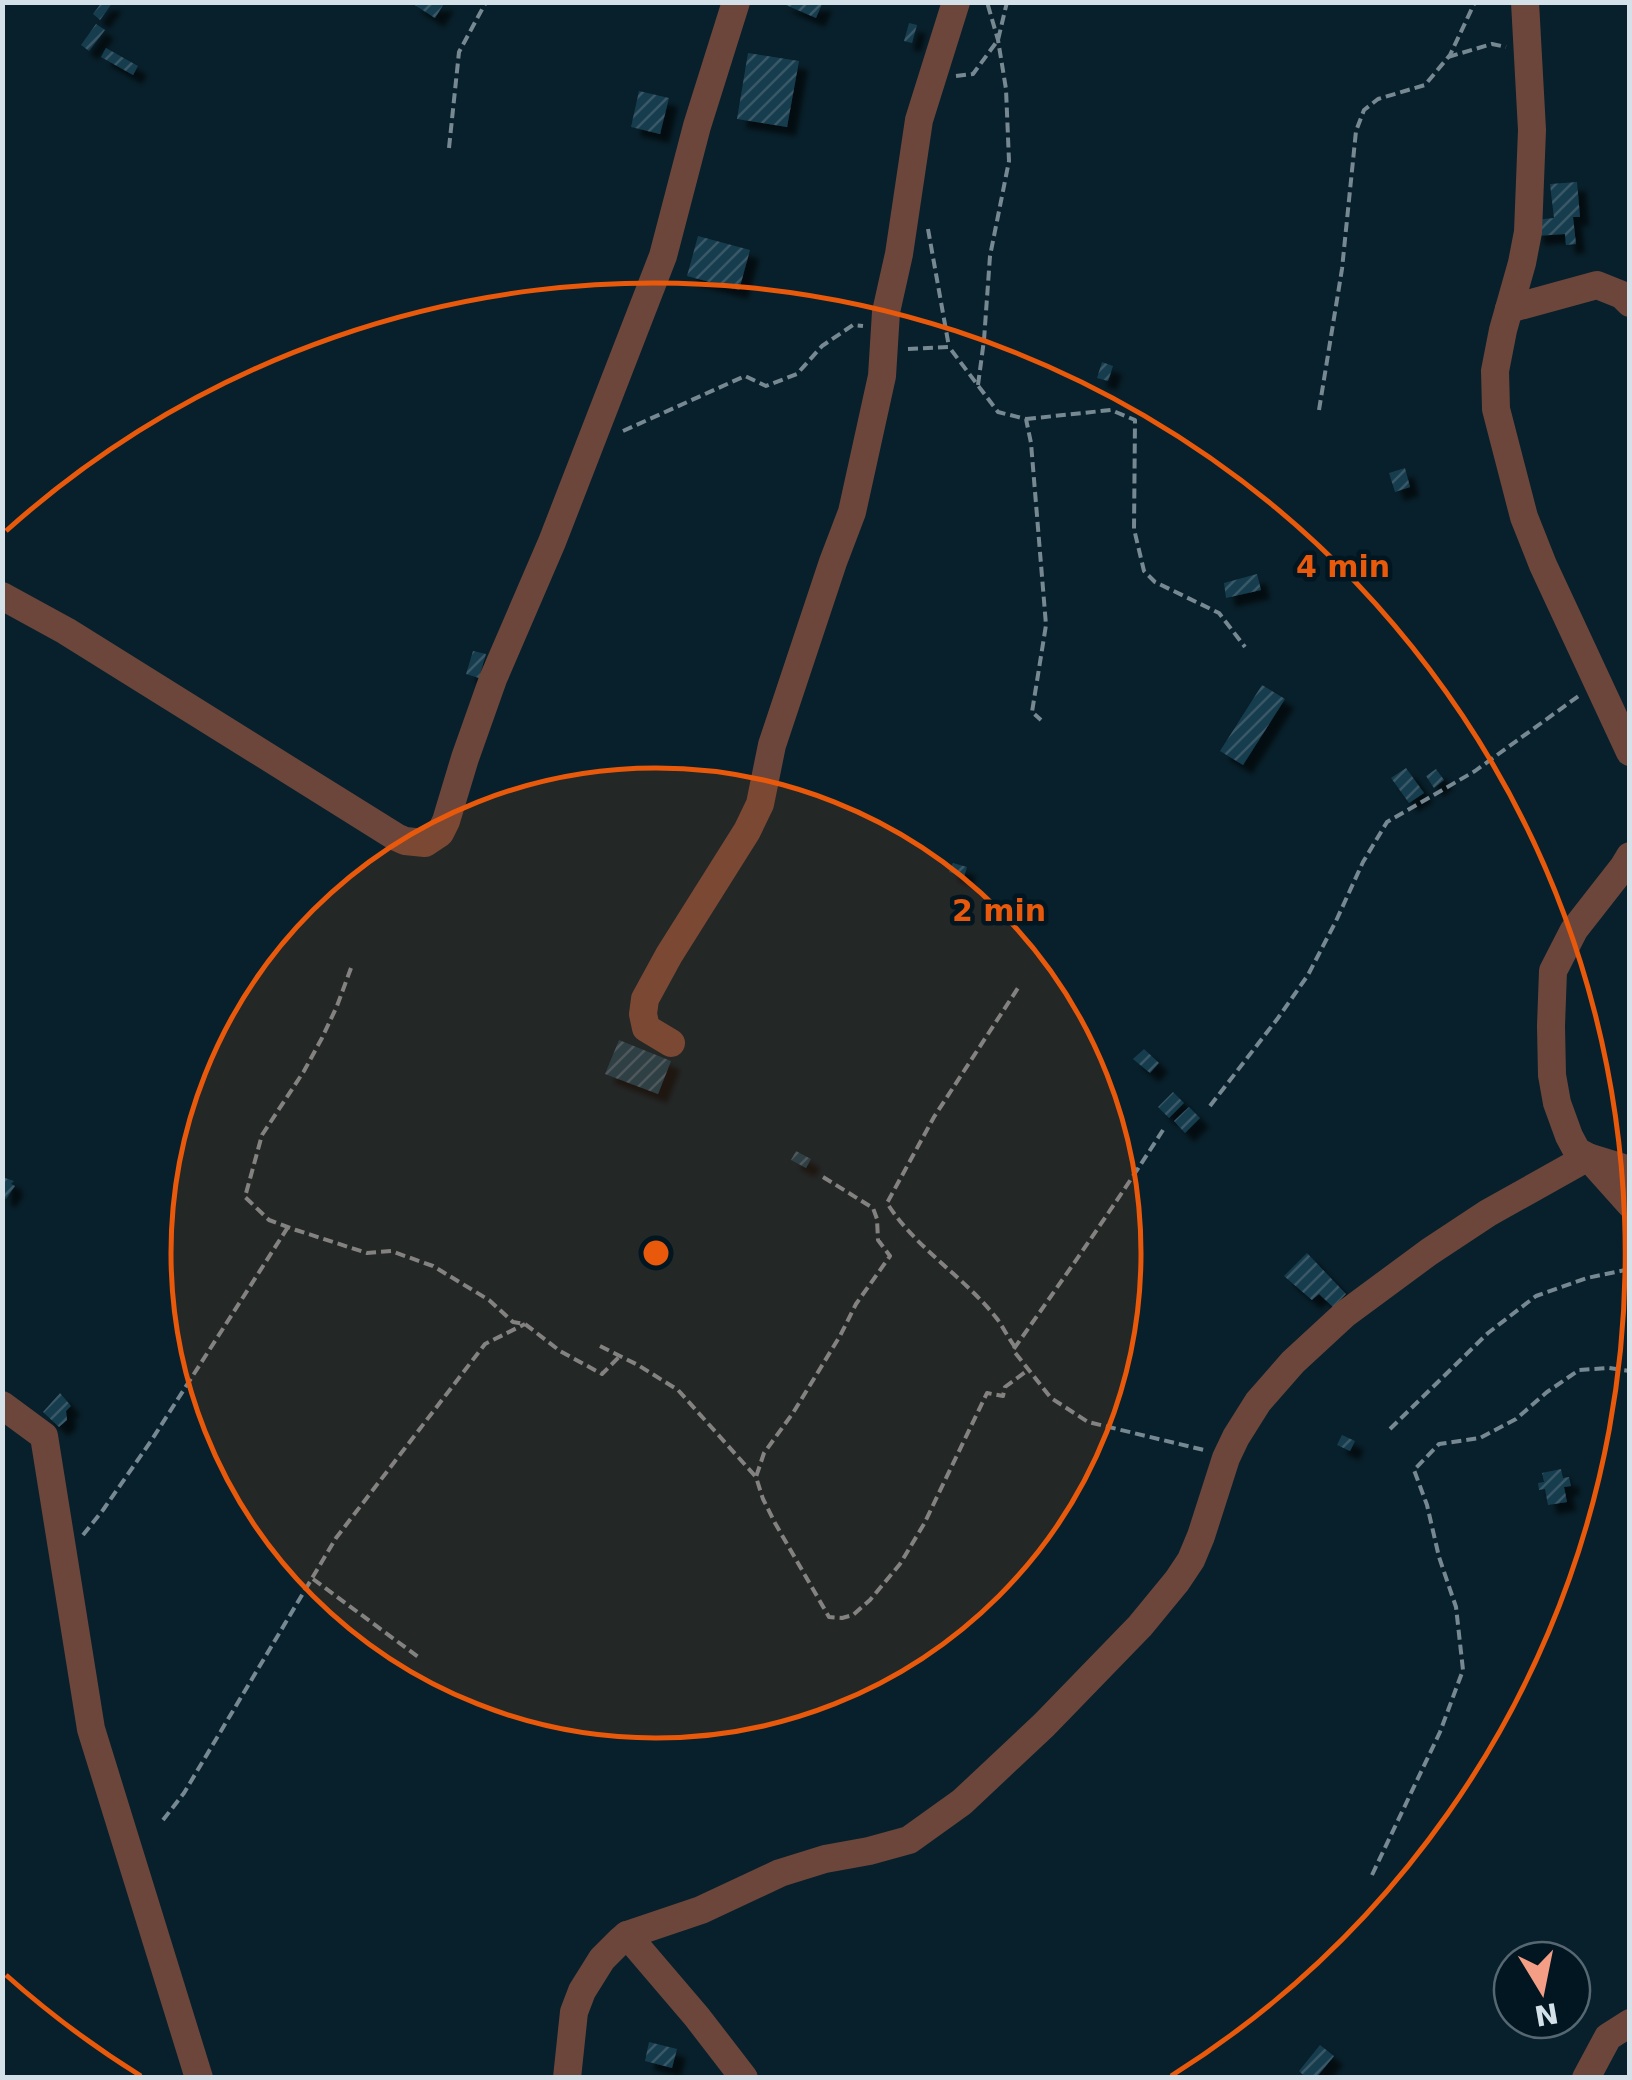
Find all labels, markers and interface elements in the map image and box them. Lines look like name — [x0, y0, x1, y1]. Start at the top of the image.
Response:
text: 4 min — [1296, 549, 1390, 584]
text: 2 min — [952, 893, 1046, 928]
centre of rings — [638, 1235, 674, 1271]
north arrow — [1492, 1940, 1592, 2040]
text: N — [1532, 1996, 1561, 2032]

